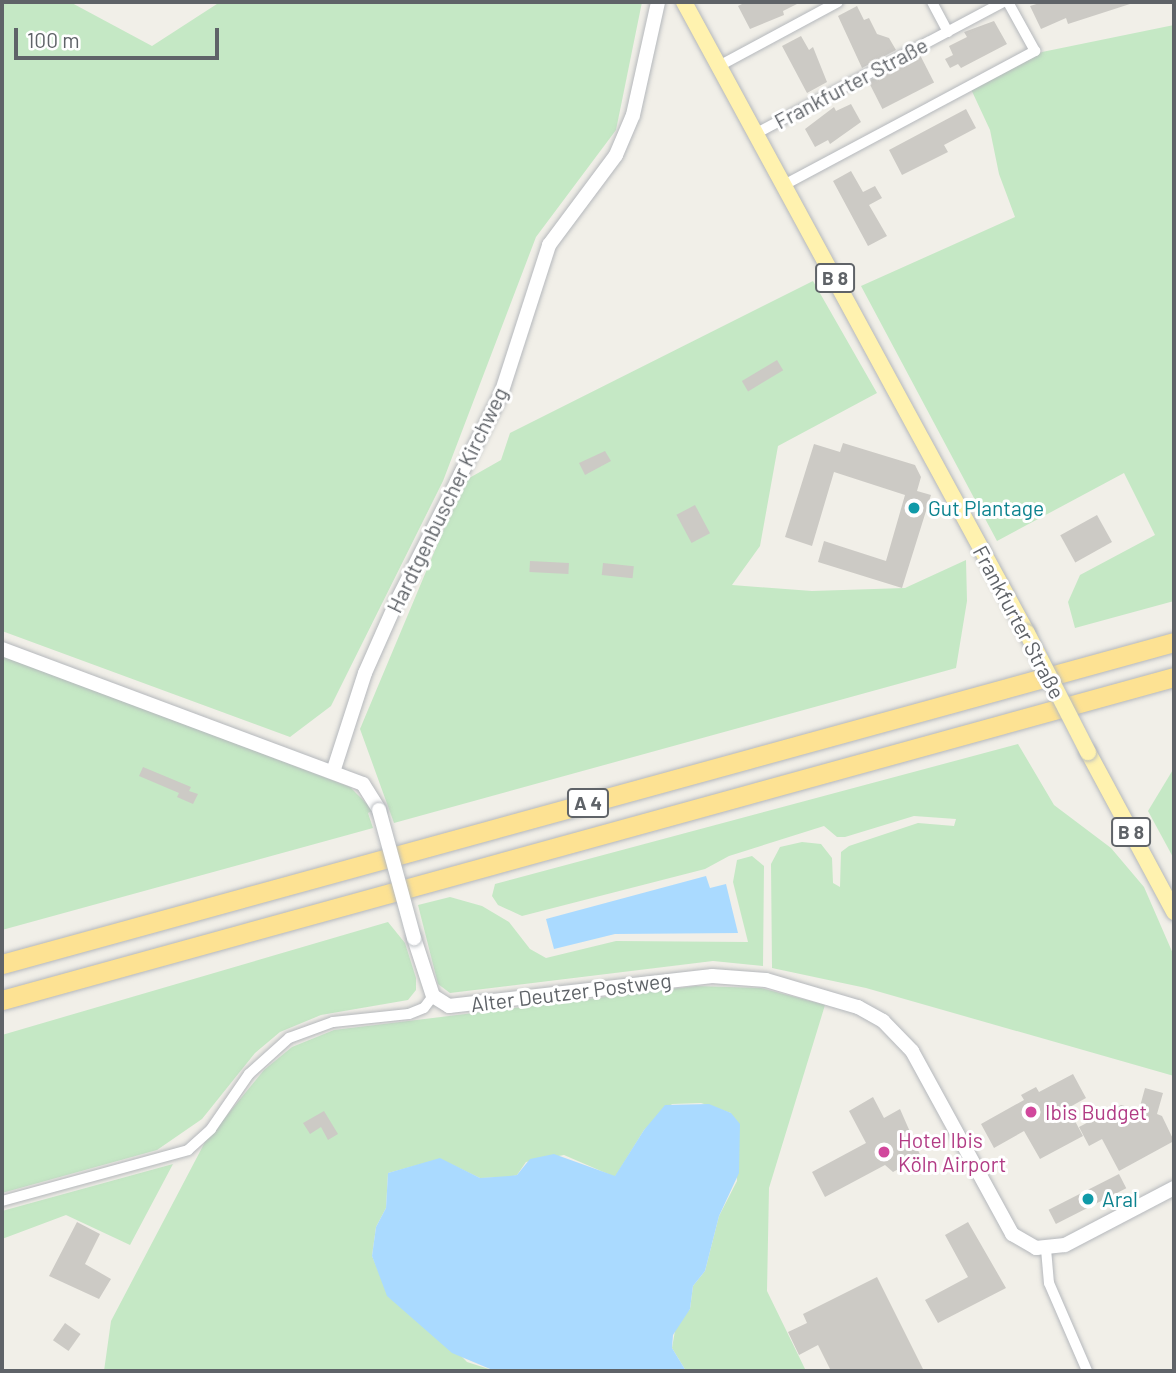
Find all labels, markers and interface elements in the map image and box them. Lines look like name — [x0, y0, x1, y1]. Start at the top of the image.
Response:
scale bar — [18, 14, 222, 58]
text: 100 m — [27, 27, 80, 52]
street label: Frankfurter Straße — [770, 32, 932, 134]
road number: B 8 — [814, 262, 856, 294]
street label: Hardtgenbuscher Kirchweg — [381, 383, 513, 617]
place label: Gut Plantage — [928, 495, 1044, 521]
marker: Gut Plantage — [906, 500, 922, 516]
street label: Frankfurter Straße — [968, 541, 1070, 703]
road number: A 4 — [565, 788, 611, 818]
road number: B 8 — [1110, 817, 1152, 848]
street label: Alter Deutzer Postweg — [469, 967, 673, 1017]
place label: Ibis Budget — [1045, 1099, 1147, 1125]
marker: Ibis Budget — [1023, 1104, 1039, 1120]
place label: Hotel Ibis Köln Airport — [898, 1127, 1006, 1177]
marker: Hotel Ibis Köln Airport — [876, 1144, 892, 1160]
place label: Aral — [1102, 1186, 1138, 1212]
marker: Aral — [1080, 1191, 1096, 1207]

